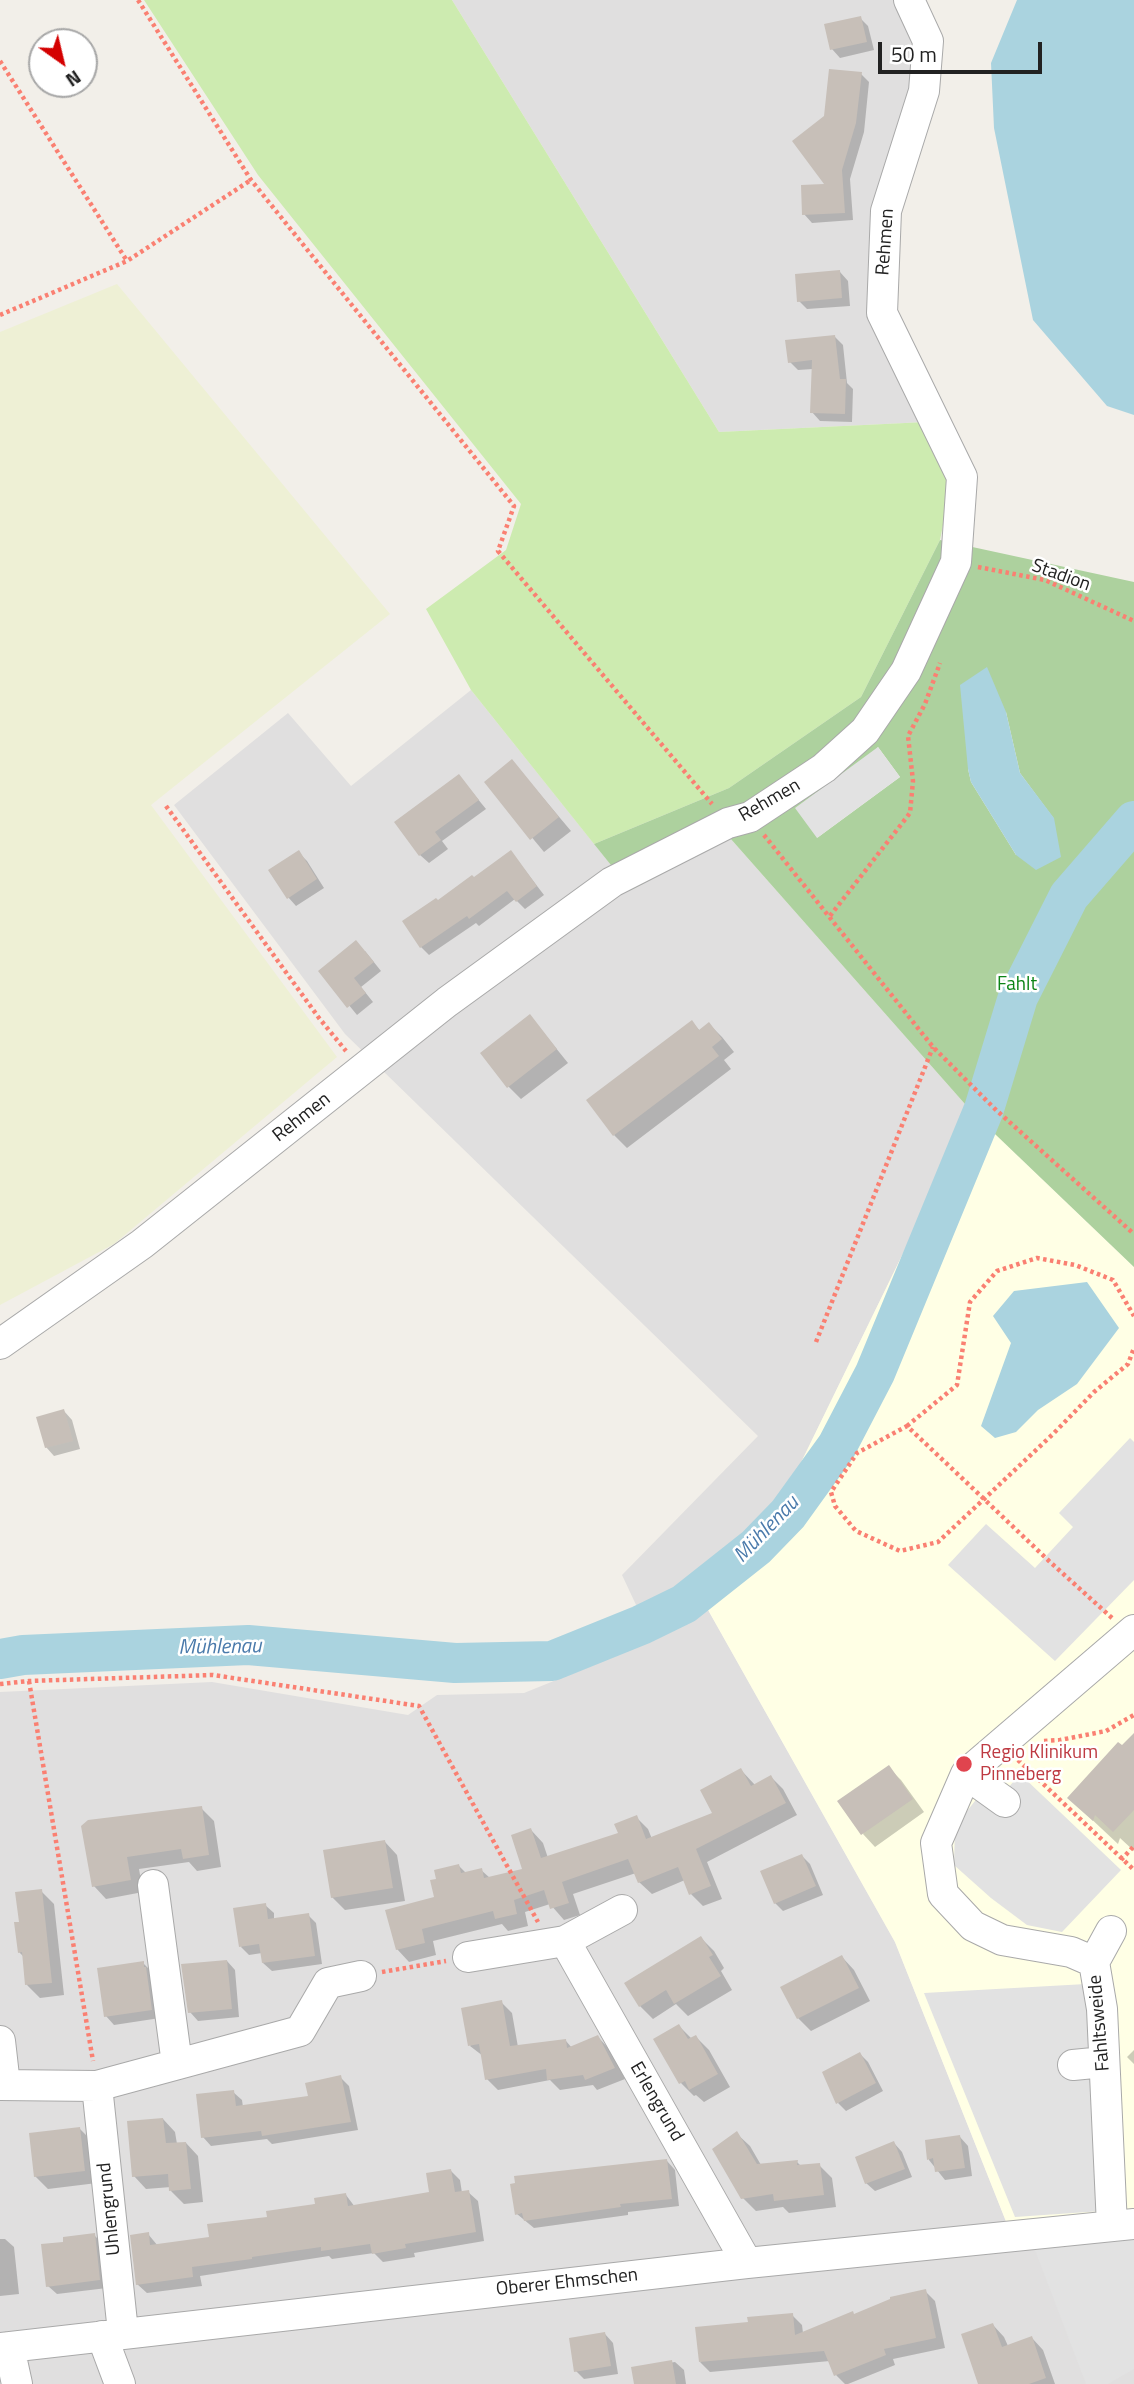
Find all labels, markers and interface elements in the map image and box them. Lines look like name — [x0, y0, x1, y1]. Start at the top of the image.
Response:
north arrow — [28, 28, 98, 98]
scale bar — [882, 28, 1046, 72]
text: 50 m — [891, 38, 937, 70]
text: N — [60, 63, 87, 95]
street label: Rehmen — [872, 208, 900, 276]
street label: Stadion — [1029, 555, 1093, 597]
street label: Rehmen — [735, 774, 805, 828]
park label: Fahlt — [997, 974, 1037, 996]
street label: Rehmen — [269, 1088, 335, 1148]
water label: Mühlenau — [729, 1491, 805, 1569]
water label: Mühlenau — [178, 1635, 262, 1661]
place label: Regio Klinikum Pinneberg — [980, 1742, 1098, 1786]
marker: Regio Klinikum Pinneberg — [954, 1754, 974, 1774]
street label: Fahltsweide — [1084, 1974, 1116, 2072]
street label: Erlengrund — [624, 2058, 688, 2146]
street label: Uhlengrund — [94, 2161, 126, 2257]
street label: Oberer Ehmschen — [495, 2264, 639, 2302]

